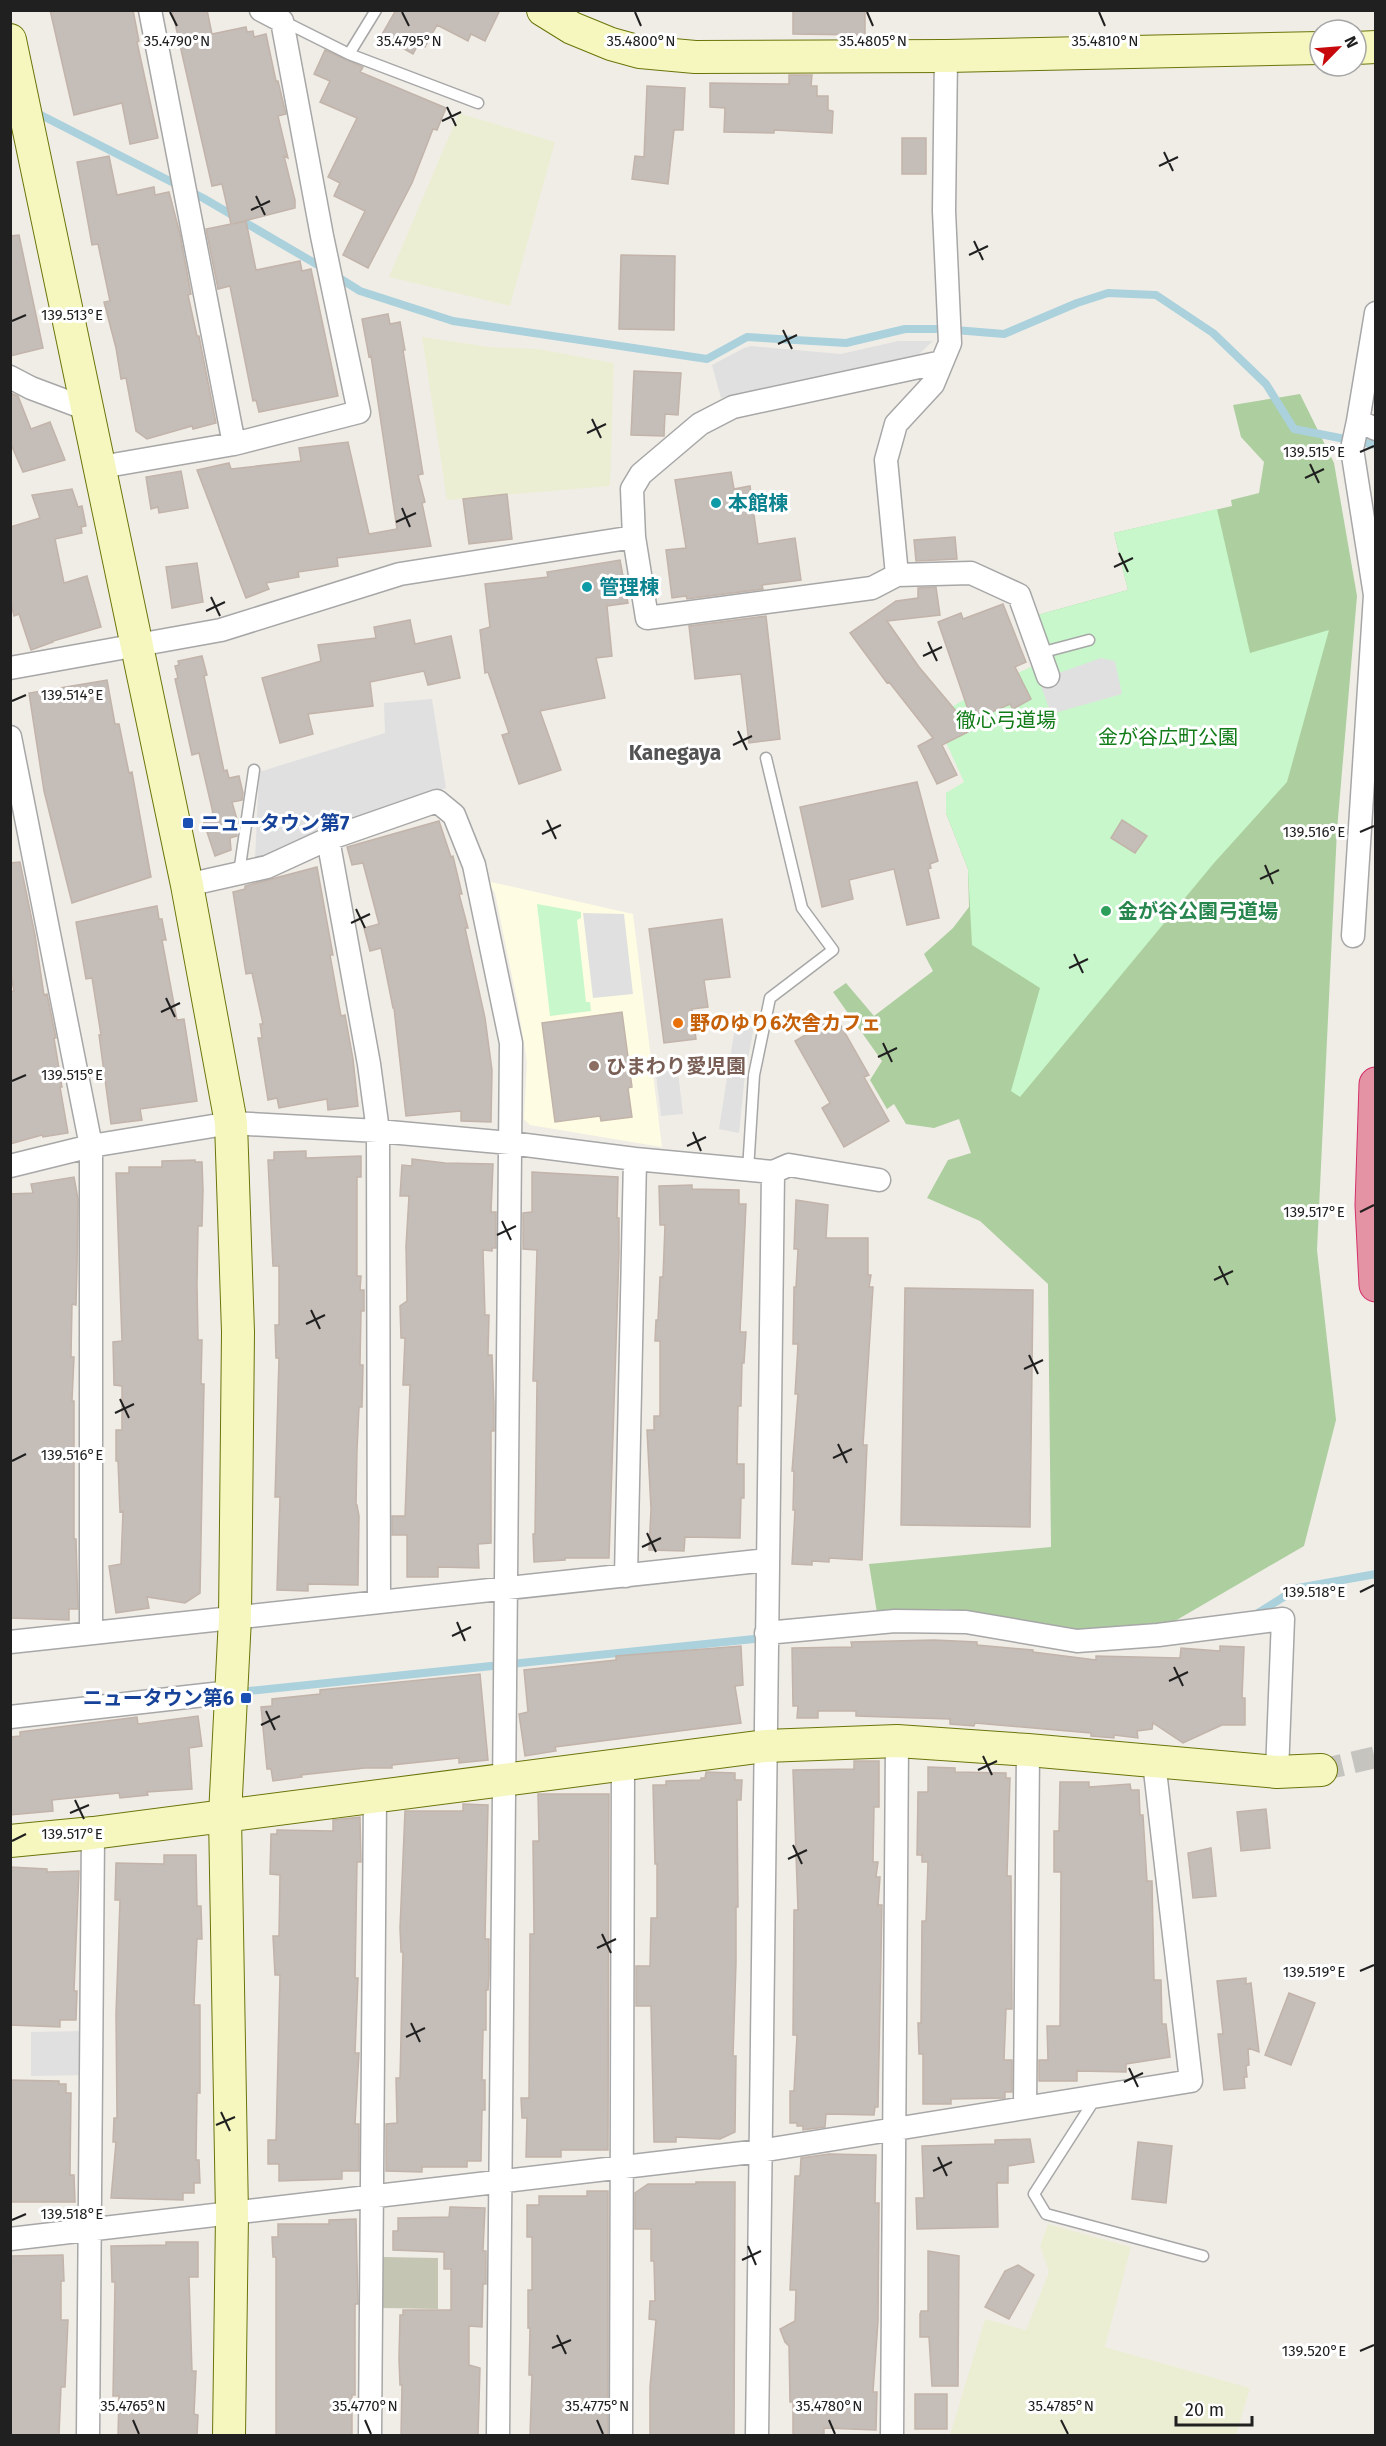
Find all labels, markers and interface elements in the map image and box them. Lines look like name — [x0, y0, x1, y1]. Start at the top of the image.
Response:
north arrow — [1308, 18, 1368, 78]
text: 35.4790°N — [144, 32, 210, 50]
text: 35.4795°N — [376, 32, 442, 50]
text: 35.4800°N — [606, 32, 676, 50]
text: 35.4805°N — [839, 32, 907, 50]
text: 35.4810°N — [1072, 32, 1138, 50]
text: N — [1340, 33, 1362, 51]
text: 139.513°E — [41, 306, 103, 324]
text: 139.515°E — [1283, 443, 1345, 461]
place label: 本館棟 — [728, 491, 788, 515]
marker: 本館棟 — [709, 496, 723, 510]
place label: 管理棟 — [599, 575, 659, 599]
marker: 管理棟 — [580, 580, 594, 594]
text: 139.514°E — [41, 686, 103, 704]
park label: 徹心弓道場 — [956, 708, 1056, 732]
park label: 金が谷広町公園 — [1098, 725, 1238, 749]
district label: Kanegaya — [629, 740, 721, 766]
place label: ニュータウン第7 — [200, 811, 349, 835]
marker: ニュータウン第7 — [181, 816, 195, 830]
text: 139.516°E — [1283, 823, 1345, 841]
place label: 金が谷公園弓道場 — [1118, 899, 1278, 923]
marker: 金が谷公園弓道場 — [1099, 904, 1113, 918]
place label: 野のゆり6次舎カフェ — [690, 1011, 881, 1035]
marker: 野のゆり6次舎カフェ — [671, 1016, 685, 1030]
place label: ひまわり愛児園 — [606, 1054, 746, 1078]
marker: ひまわり愛児園 — [587, 1059, 601, 1073]
text: 139.515°E — [41, 1066, 103, 1084]
text: 139.517°E — [1283, 1203, 1345, 1221]
text: 139.516°E — [41, 1446, 103, 1464]
text: 139.518°E — [1283, 1583, 1345, 1601]
place label: ニュータウン第6 — [83, 1686, 234, 1710]
marker: ニュータウン第6 — [239, 1691, 253, 1705]
text: 139.517°E — [41, 1825, 103, 1843]
text: 139.519°E — [1283, 1963, 1345, 1981]
text: 139.518°E — [41, 2205, 103, 2223]
text: 139.520°E — [1282, 2342, 1346, 2360]
scale bar — [1176, 2389, 1252, 2427]
text: 35.4765°N — [100, 2397, 166, 2415]
text: 35.4770°N — [332, 2397, 398, 2415]
text: 35.4775°N — [565, 2397, 629, 2415]
text: 35.4780°N — [796, 2397, 862, 2415]
text: 35.4785°N — [1028, 2397, 1094, 2415]
text: 20 m — [1185, 2399, 1224, 2421]

